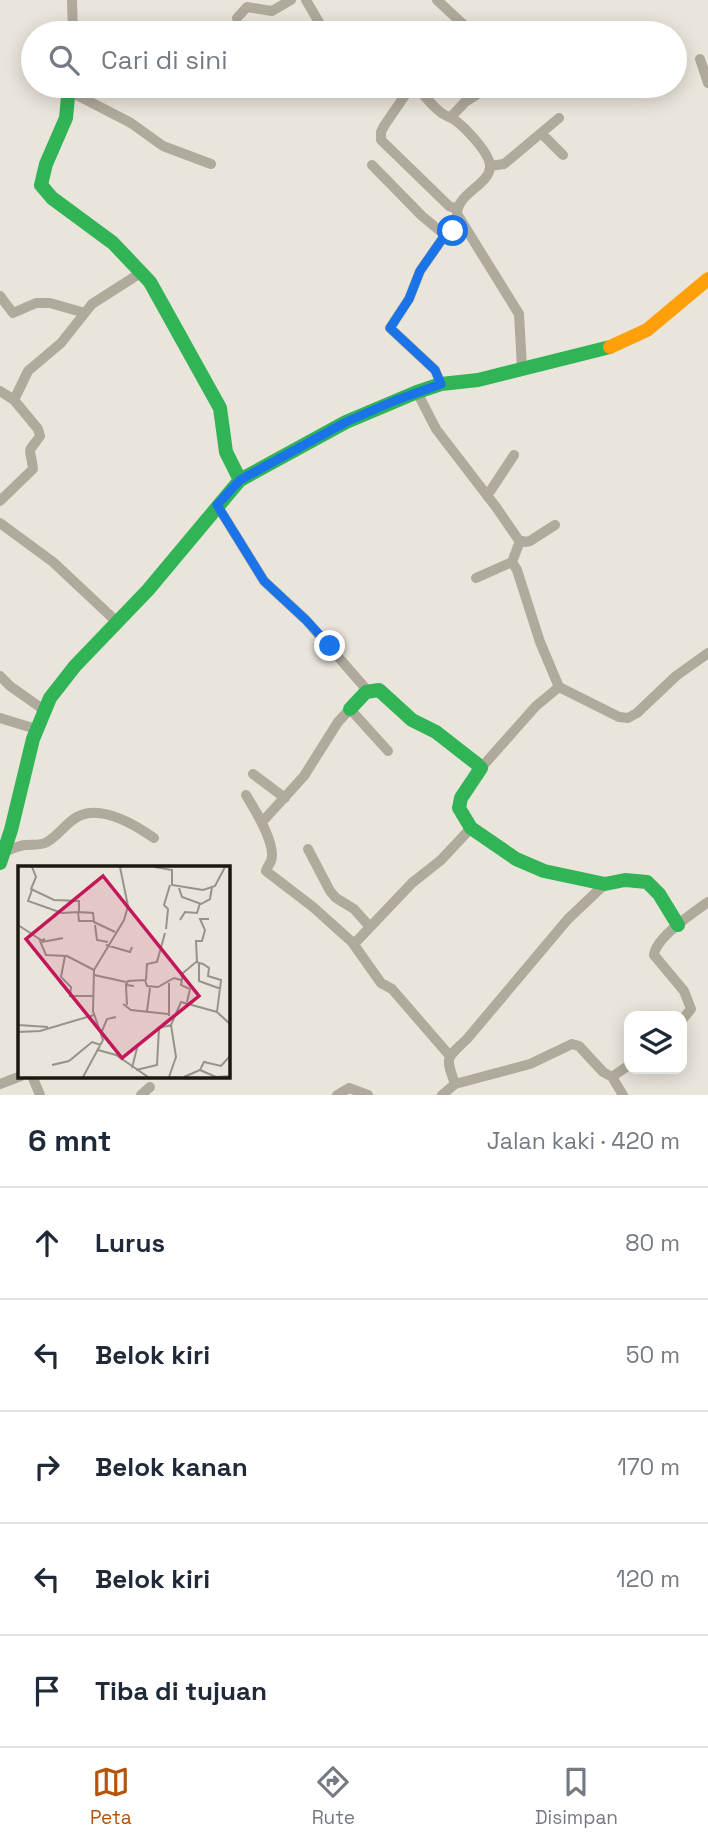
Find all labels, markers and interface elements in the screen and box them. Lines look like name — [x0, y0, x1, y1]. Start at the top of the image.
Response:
search box — [21, 21, 687, 98]
icon: search — [45, 41, 83, 79]
text: Cari di sini — [101, 43, 228, 77]
route start — [437, 215, 468, 246]
route end — [314, 630, 345, 661]
inset map — [18, 866, 229, 1078]
map controls — [624, 1011, 687, 1074]
button: layers — [624, 1011, 687, 1074]
text: 6 mnt — [28, 1121, 112, 1160]
text: Jalan kaki · 420 m — [487, 1126, 680, 1156]
icon: ahead — [28, 1224, 66, 1262]
text: Lurus — [95, 1226, 165, 1260]
text: 80 m — [625, 1228, 680, 1258]
icon: left — [28, 1336, 66, 1374]
text: Belok kiri — [95, 1338, 210, 1372]
text: 50 m — [626, 1340, 680, 1370]
icon: right — [28, 1448, 66, 1486]
text: Belok kanan — [95, 1450, 248, 1484]
text: 170 m — [617, 1452, 680, 1482]
icon: left — [28, 1560, 66, 1598]
text: Belok kiri — [95, 1562, 210, 1596]
text: 120 m — [616, 1564, 680, 1594]
icon: arrive — [28, 1672, 66, 1710]
text: Tiba di tujuan — [95, 1674, 267, 1708]
tab: Peta — [90, 1763, 132, 1830]
tab: Rute — [312, 1763, 355, 1830]
tab: Disimpan — [535, 1763, 618, 1830]

